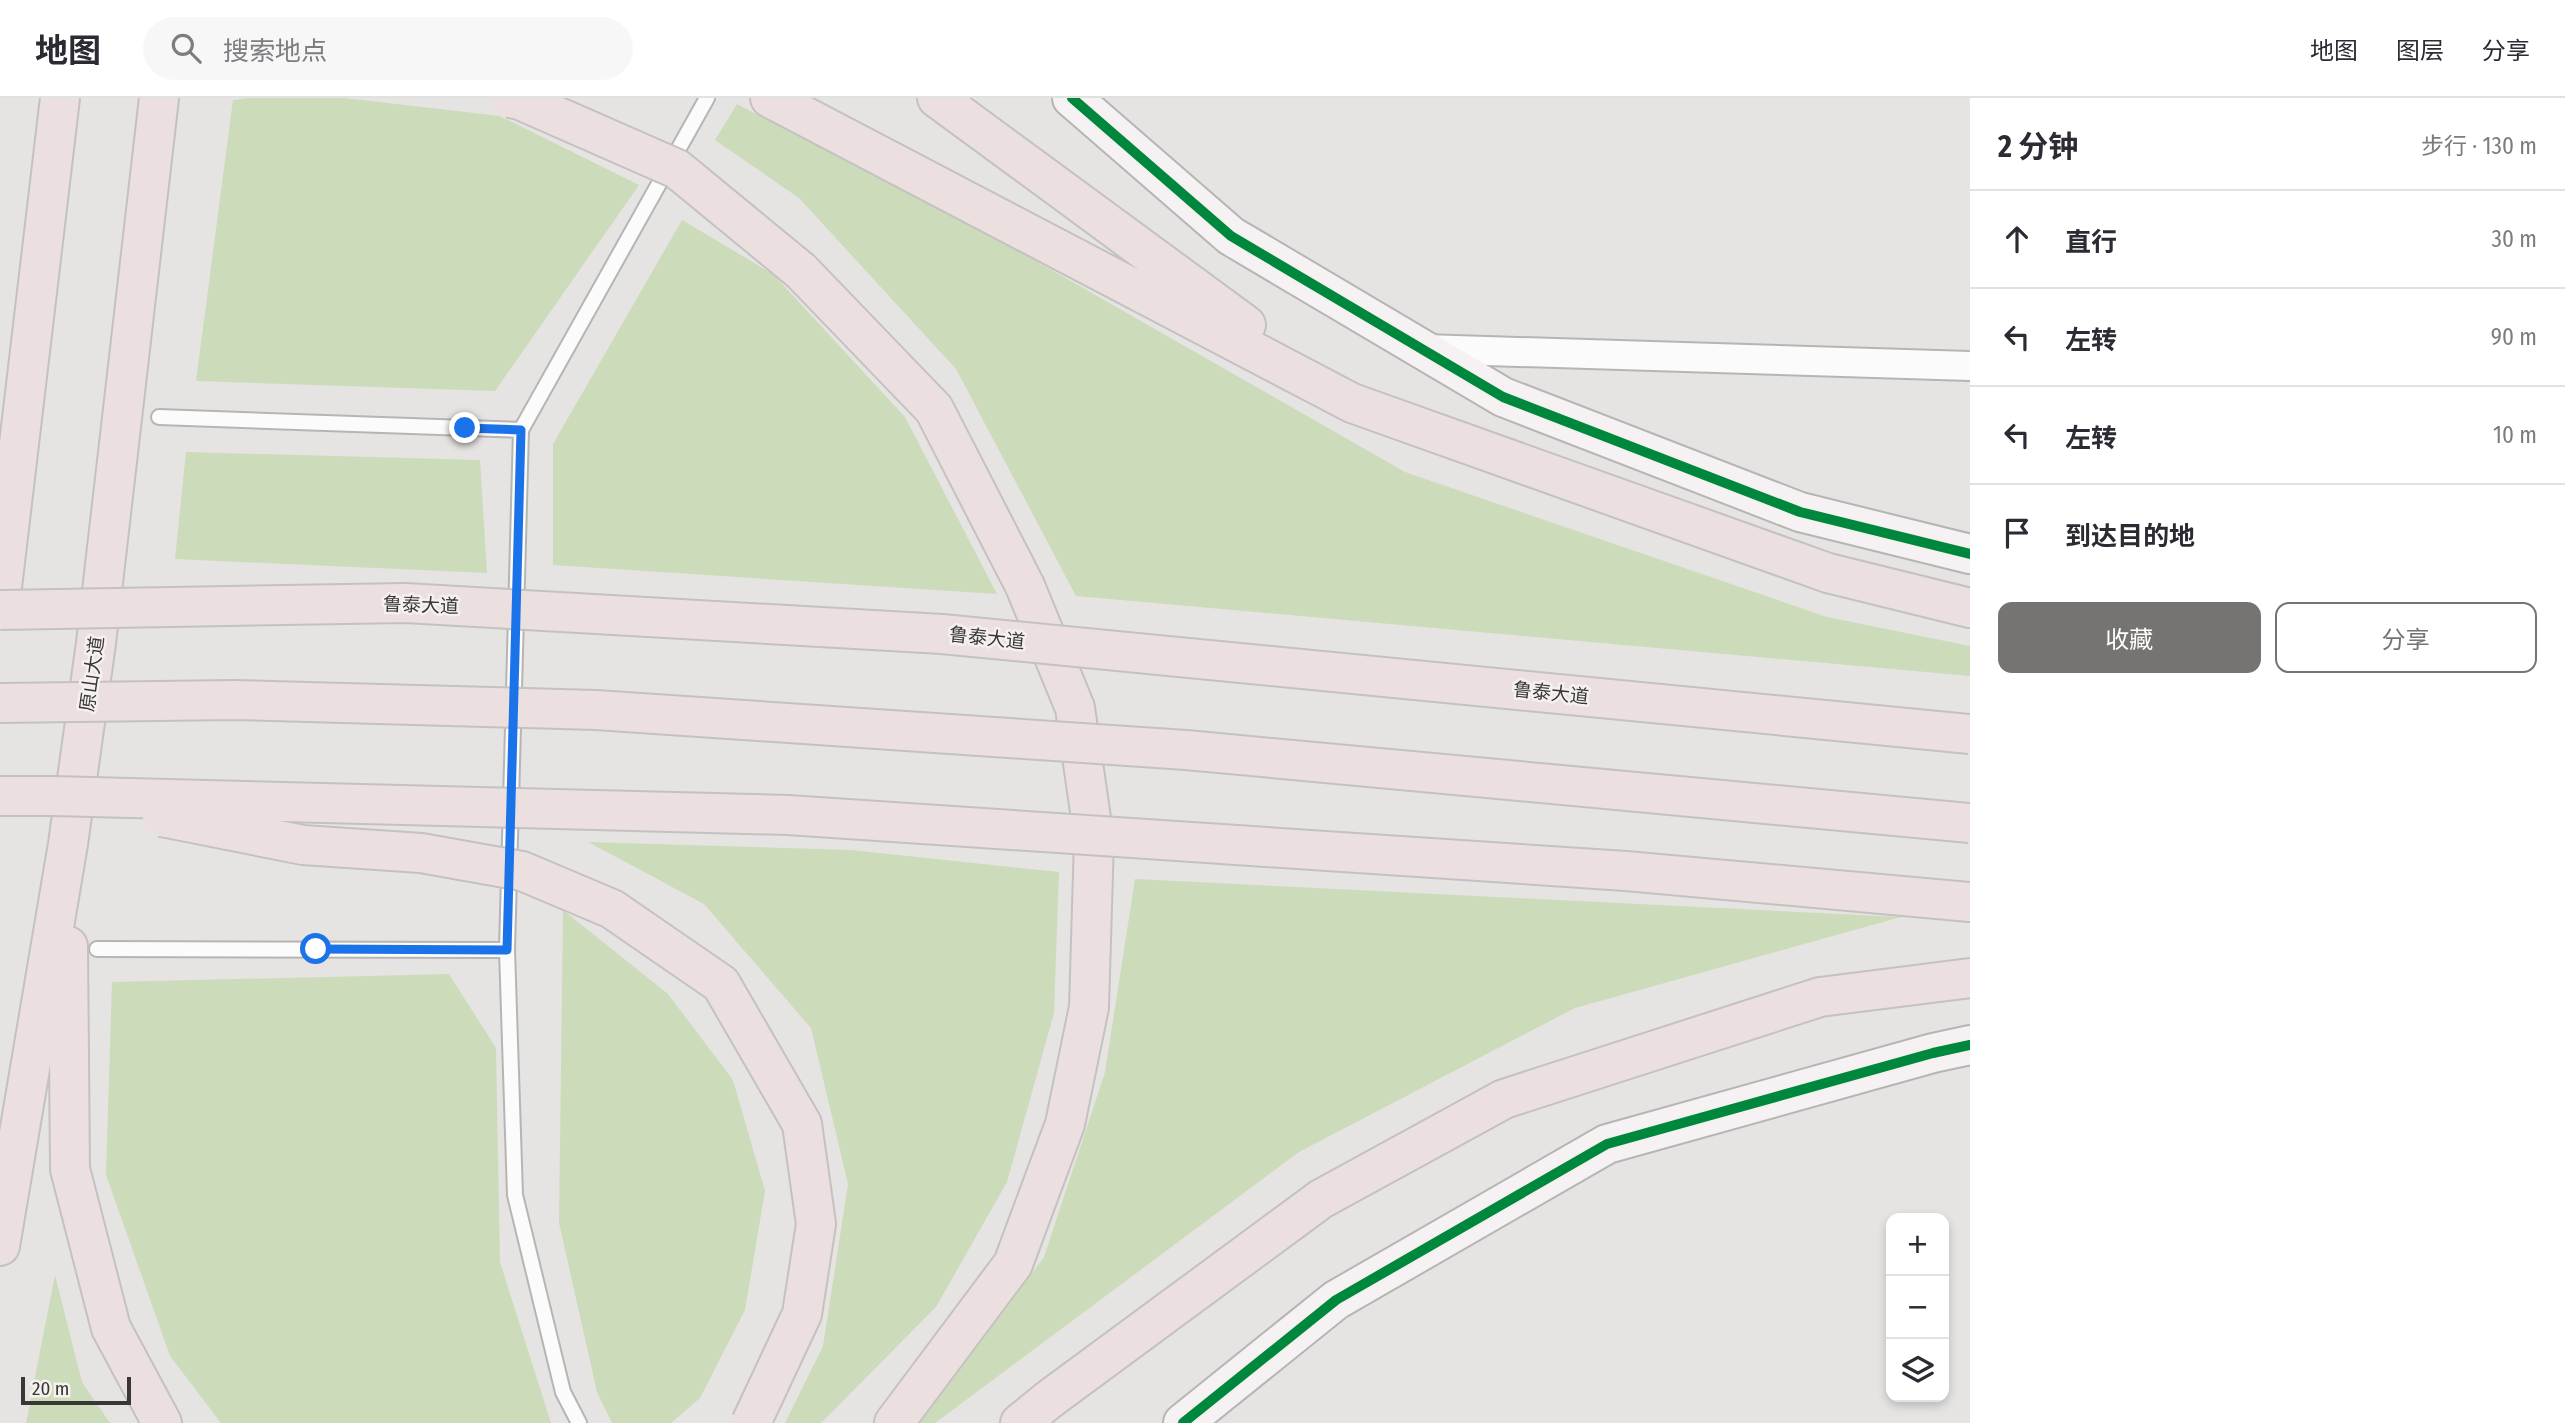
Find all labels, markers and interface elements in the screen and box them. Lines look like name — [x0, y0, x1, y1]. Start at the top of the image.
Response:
search box — [143, 17, 633, 80]
icon: search — [167, 29, 205, 67]
text: 地图 — [35, 31, 101, 71]
text: 搜索地点 — [223, 36, 327, 67]
text: 地图 — [2310, 37, 2358, 65]
text: 图层 — [2396, 37, 2444, 65]
text: 分享 — [2482, 37, 2530, 65]
text: 2 分钟 — [1998, 129, 2078, 165]
text: 步行 · 130 m — [2421, 132, 2537, 160]
icon: ahead — [1998, 220, 2036, 258]
text: 30 m — [2492, 225, 2537, 253]
text: 直行 — [2065, 227, 2117, 258]
icon: left — [1998, 318, 2036, 356]
text: 90 m — [2491, 323, 2537, 351]
text: 左转 — [2065, 325, 2117, 356]
route end — [449, 412, 480, 443]
icon: left — [1998, 416, 2036, 454]
text: 10 m — [2493, 421, 2537, 449]
text: 左转 — [2065, 423, 2117, 454]
icon: arrive — [1998, 514, 2036, 552]
text: 到达目的地 — [2065, 521, 2195, 552]
street label: 鲁泰大道 — [383, 592, 459, 618]
button: 收藏 — [1998, 602, 2261, 673]
button: 分享 — [2275, 602, 2537, 673]
street label: 鲁泰大道 — [948, 623, 1026, 653]
street label: 原山大道 — [75, 635, 109, 713]
street label: 鲁泰大道 — [1512, 678, 1590, 708]
route start — [300, 933, 331, 964]
map controls — [1886, 1213, 1949, 1402]
button: + — [1886, 1213, 1949, 1276]
button: − — [1886, 1276, 1949, 1339]
button: layers — [1886, 1339, 1949, 1402]
scale bar — [21, 1374, 131, 1406]
text: 20 m — [32, 1377, 69, 1400]

